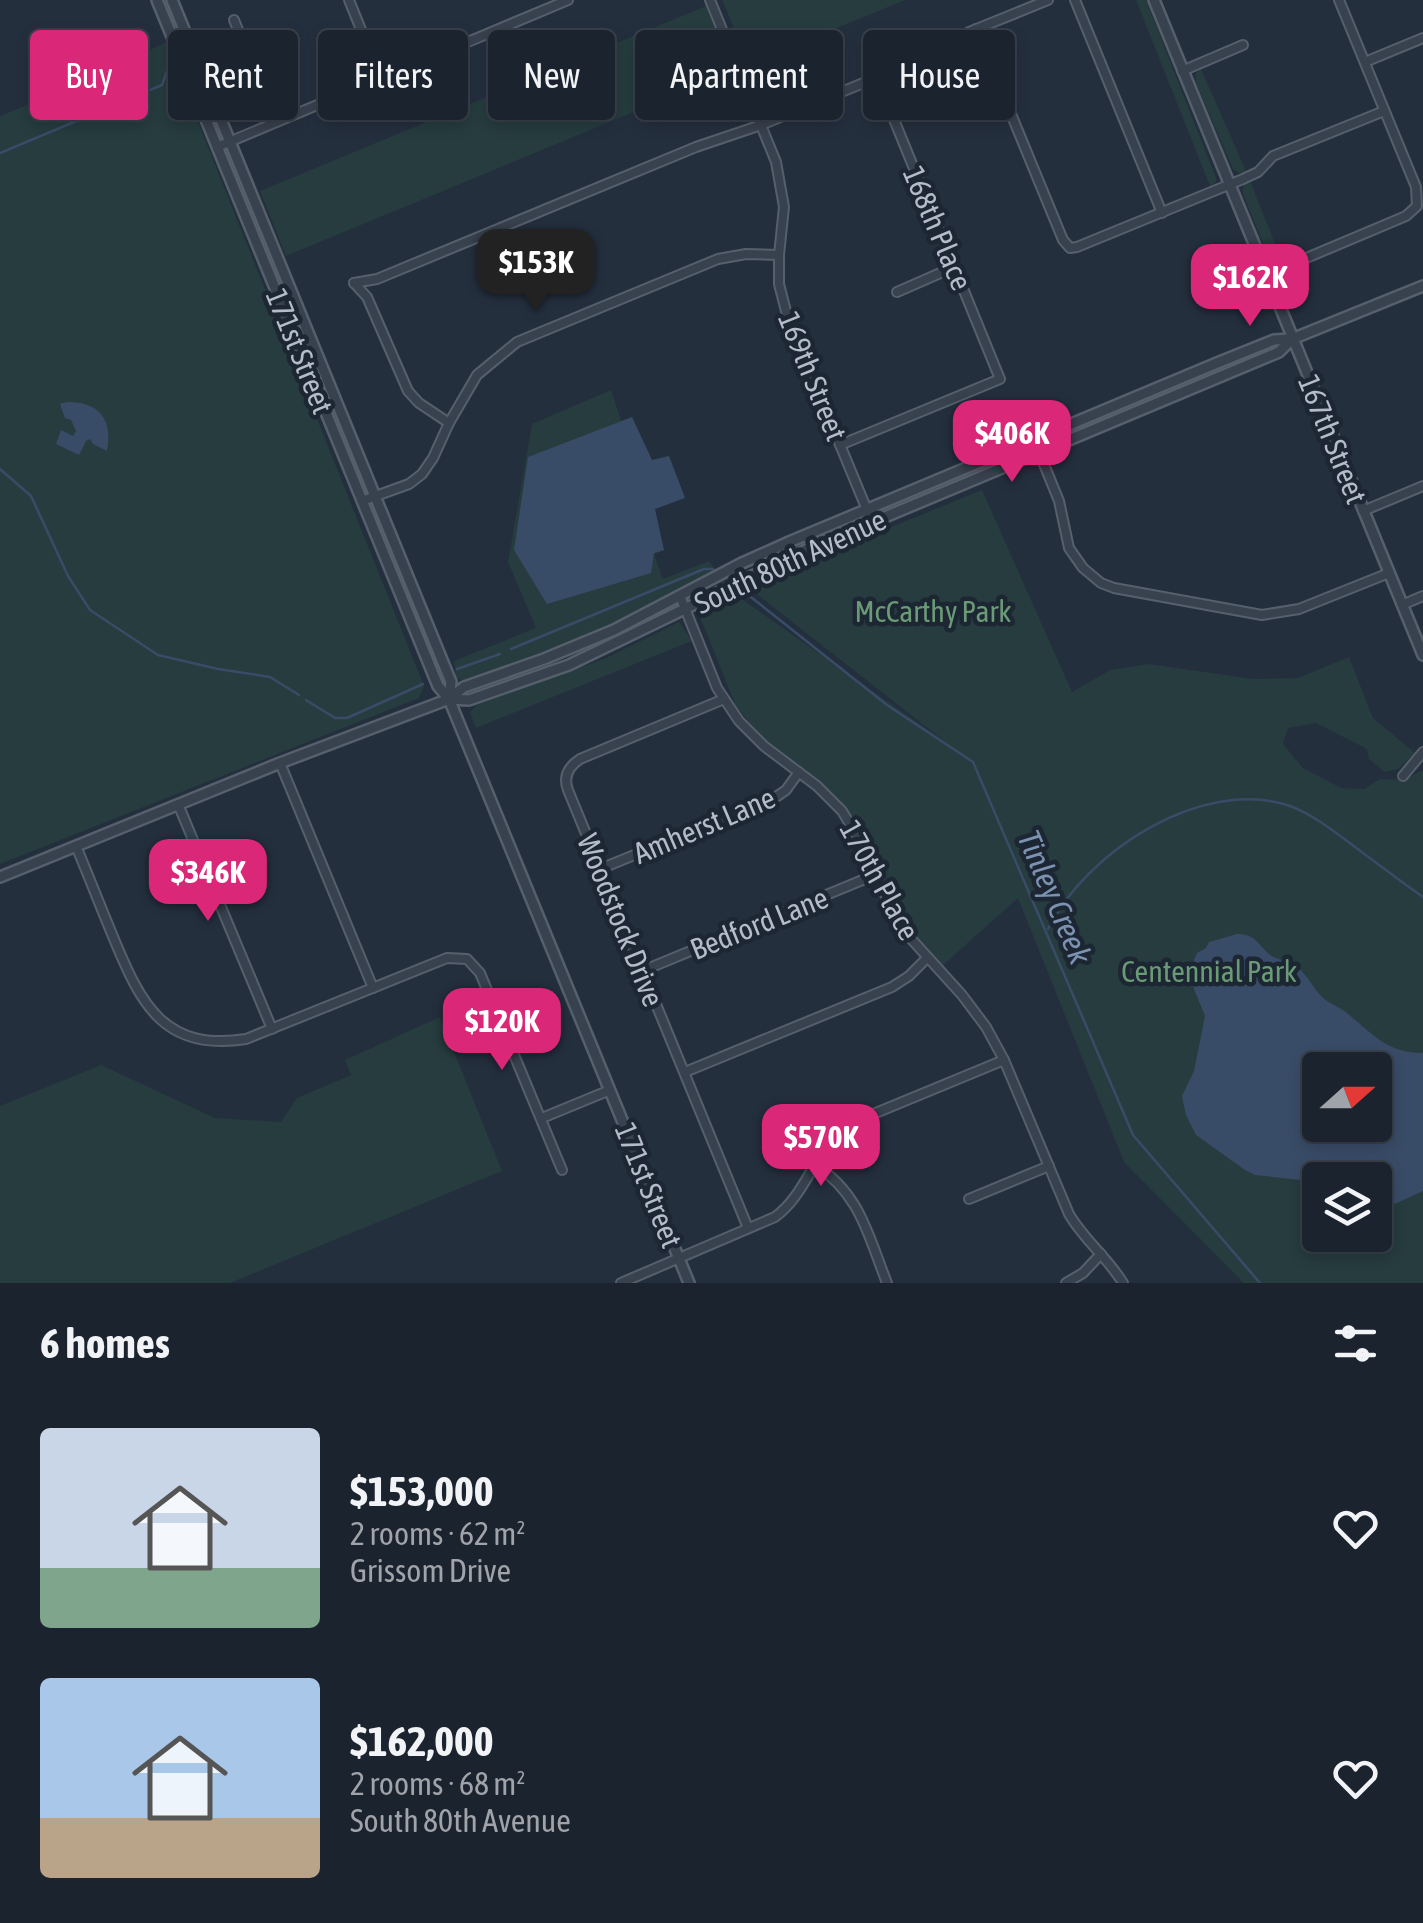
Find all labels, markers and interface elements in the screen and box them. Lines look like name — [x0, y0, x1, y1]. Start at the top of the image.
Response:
chip: Buy — [30, 30, 148, 120]
chip: Rent — [168, 30, 298, 120]
chip: Filters — [318, 30, 468, 120]
chip: New — [488, 30, 615, 120]
chip: Apartment — [635, 30, 843, 120]
chip: House — [863, 30, 1015, 120]
street label: 168th Place — [897, 161, 979, 295]
pin: $153K — [466, 229, 606, 314]
text: $153K — [499, 243, 573, 280]
pin: $162K — [1180, 244, 1320, 329]
text: $162K — [1213, 258, 1287, 295]
street label: 171st Street — [260, 284, 340, 418]
street label: 169th Street — [772, 307, 854, 445]
street label: 167th Street — [1292, 370, 1374, 508]
pin: $406K — [942, 400, 1082, 485]
text: $406K — [975, 414, 1049, 451]
street label: South 80th Avenue — [689, 502, 891, 620]
park label: McCarthy Park — [855, 594, 1011, 628]
street label: Amherst Lane — [628, 780, 780, 870]
street label: 170th Place — [833, 815, 927, 945]
water label: Tinley Creek — [1010, 825, 1100, 970]
street label: Woodstock Drive — [571, 829, 671, 1011]
pin: $346K — [138, 839, 278, 924]
text: $346K — [171, 853, 245, 890]
street label: Bedford Lane — [685, 880, 833, 966]
park label: Centennial Park — [1121, 954, 1297, 988]
pin: $120K — [432, 988, 572, 1073]
text: $120K — [465, 1002, 539, 1039]
north arrow — [1302, 1052, 1392, 1142]
map controls — [1302, 1052, 1392, 1252]
pin: $570K — [751, 1104, 891, 1189]
street label: 171st Street — [609, 1118, 689, 1252]
text: $570K — [784, 1118, 858, 1155]
button: layers — [1302, 1162, 1392, 1252]
icon: filters — [1328, 1316, 1383, 1371]
text: 6 homes — [40, 1319, 170, 1367]
text: $153,000 — [350, 1467, 494, 1515]
icon: home — [120, 1468, 240, 1588]
icon: heart — [1328, 1501, 1383, 1556]
text: 2 rooms · 62 m² — [350, 1515, 525, 1552]
text: Grissom Drive — [350, 1552, 511, 1589]
text: $162,000 — [350, 1717, 494, 1765]
icon: home — [120, 1718, 240, 1838]
icon: heart — [1328, 1751, 1383, 1806]
text: 2 rooms · 68 m² — [350, 1765, 525, 1802]
text: South 80th Avenue — [350, 1802, 571, 1839]

